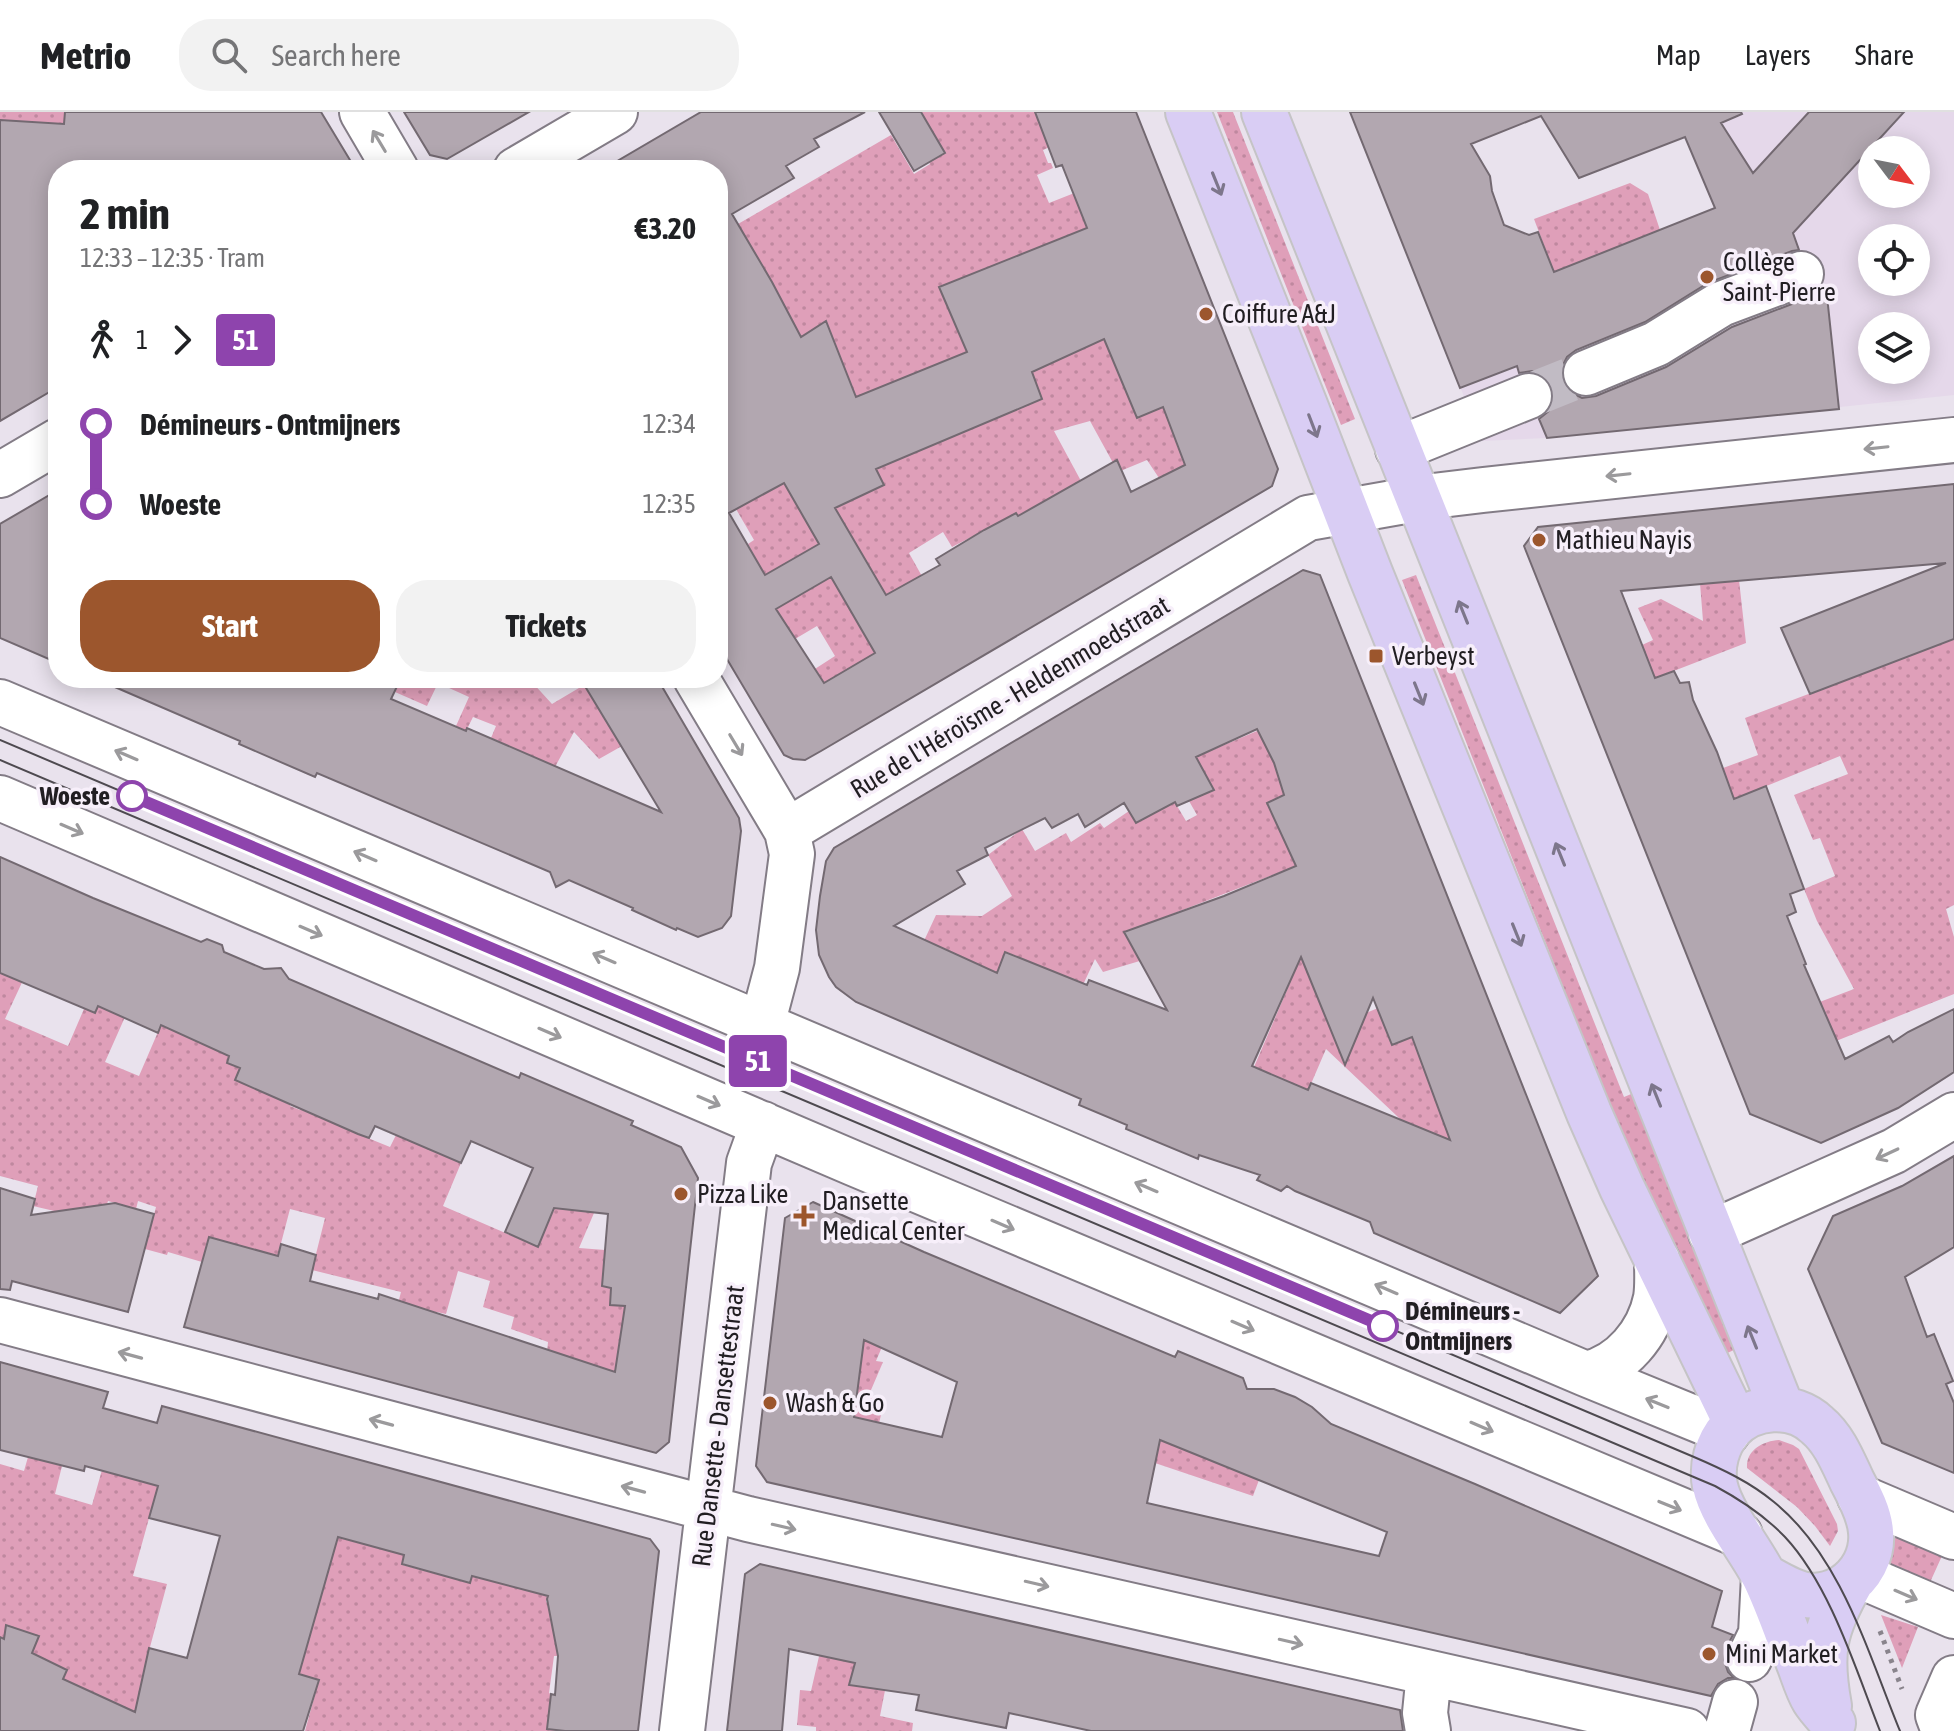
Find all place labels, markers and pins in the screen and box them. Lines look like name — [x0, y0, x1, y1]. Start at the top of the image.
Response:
place label: Collège Saint-Pierre — [1723, 247, 1836, 307]
marker: Collège Saint-Pierre — [1698, 268, 1716, 286]
place label: Coiffure A&J — [1222, 299, 1336, 329]
marker: Coiffure A&J — [1197, 305, 1215, 323]
place label: Mathieu Nayis — [1555, 525, 1692, 555]
marker: Mathieu Nayis — [1530, 531, 1548, 549]
place label: Verbeyst — [1392, 641, 1475, 671]
marker: Verbeyst — [1367, 647, 1385, 665]
place label: Woeste — [39, 781, 110, 811]
marker: Woeste — [117, 781, 147, 811]
place label: Pizza Like — [697, 1179, 788, 1209]
marker: Pizza Like — [672, 1185, 690, 1203]
place label: Dansette Medical Center — [822, 1186, 965, 1246]
marker: Dansette Medical Center — [793, 1205, 815, 1227]
place label: Démineurs - Ontmijners — [1405, 1296, 1520, 1356]
marker: Démineurs - Ontmijners — [1368, 1311, 1398, 1341]
place label: Wash & Go — [786, 1388, 885, 1418]
marker: Wash & Go — [761, 1394, 779, 1412]
place label: Mini Market — [1725, 1639, 1838, 1669]
marker: Mini Market — [1700, 1645, 1718, 1663]

